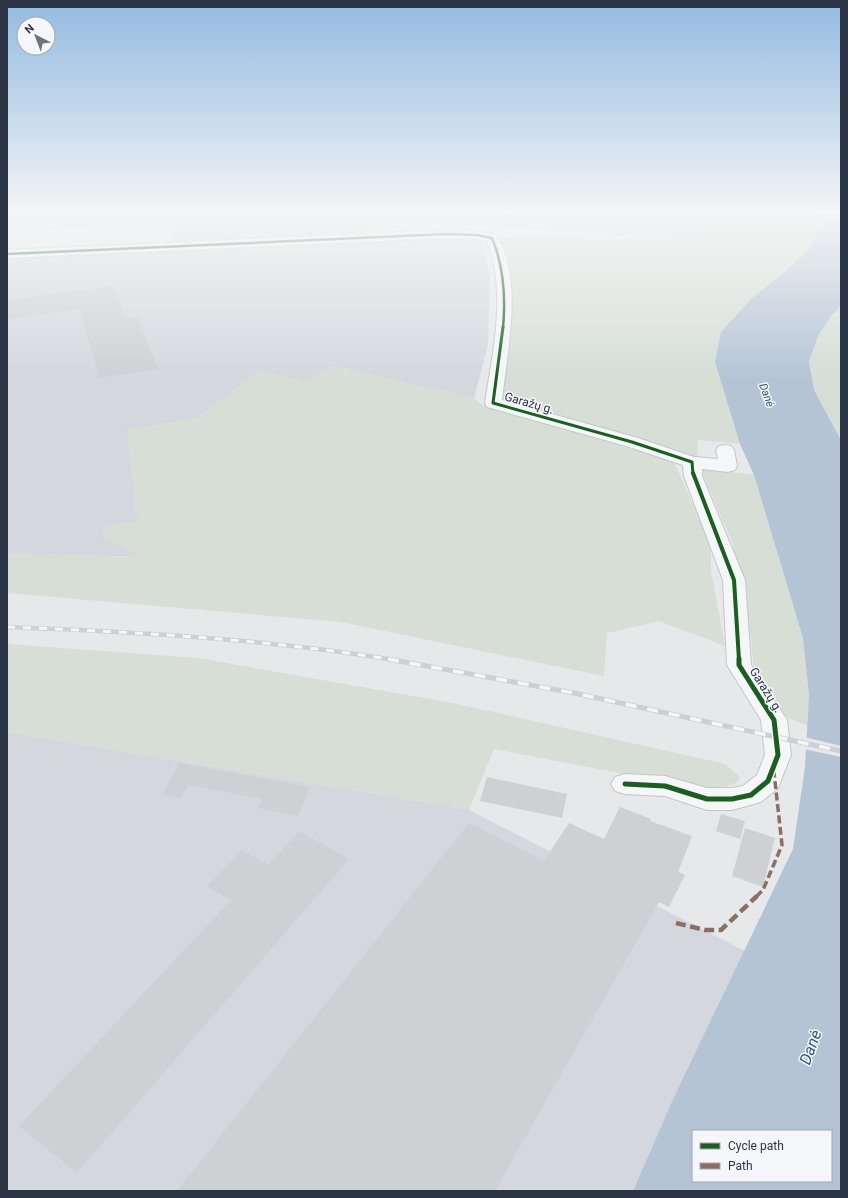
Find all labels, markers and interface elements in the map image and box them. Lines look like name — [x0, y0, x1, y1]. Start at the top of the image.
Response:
north arrow — [16, 16, 56, 56]
text: N — [22, 21, 37, 36]
water label: Danė — [756, 381, 777, 409]
street label: Garažų g. — [503, 389, 555, 417]
street label: Garažų g. — [747, 665, 785, 715]
water label: Danė — [795, 1027, 825, 1067]
legend — [692, 1130, 832, 1182]
text: Cycle path — [728, 1139, 784, 1153]
text: Path — [728, 1159, 753, 1173]

